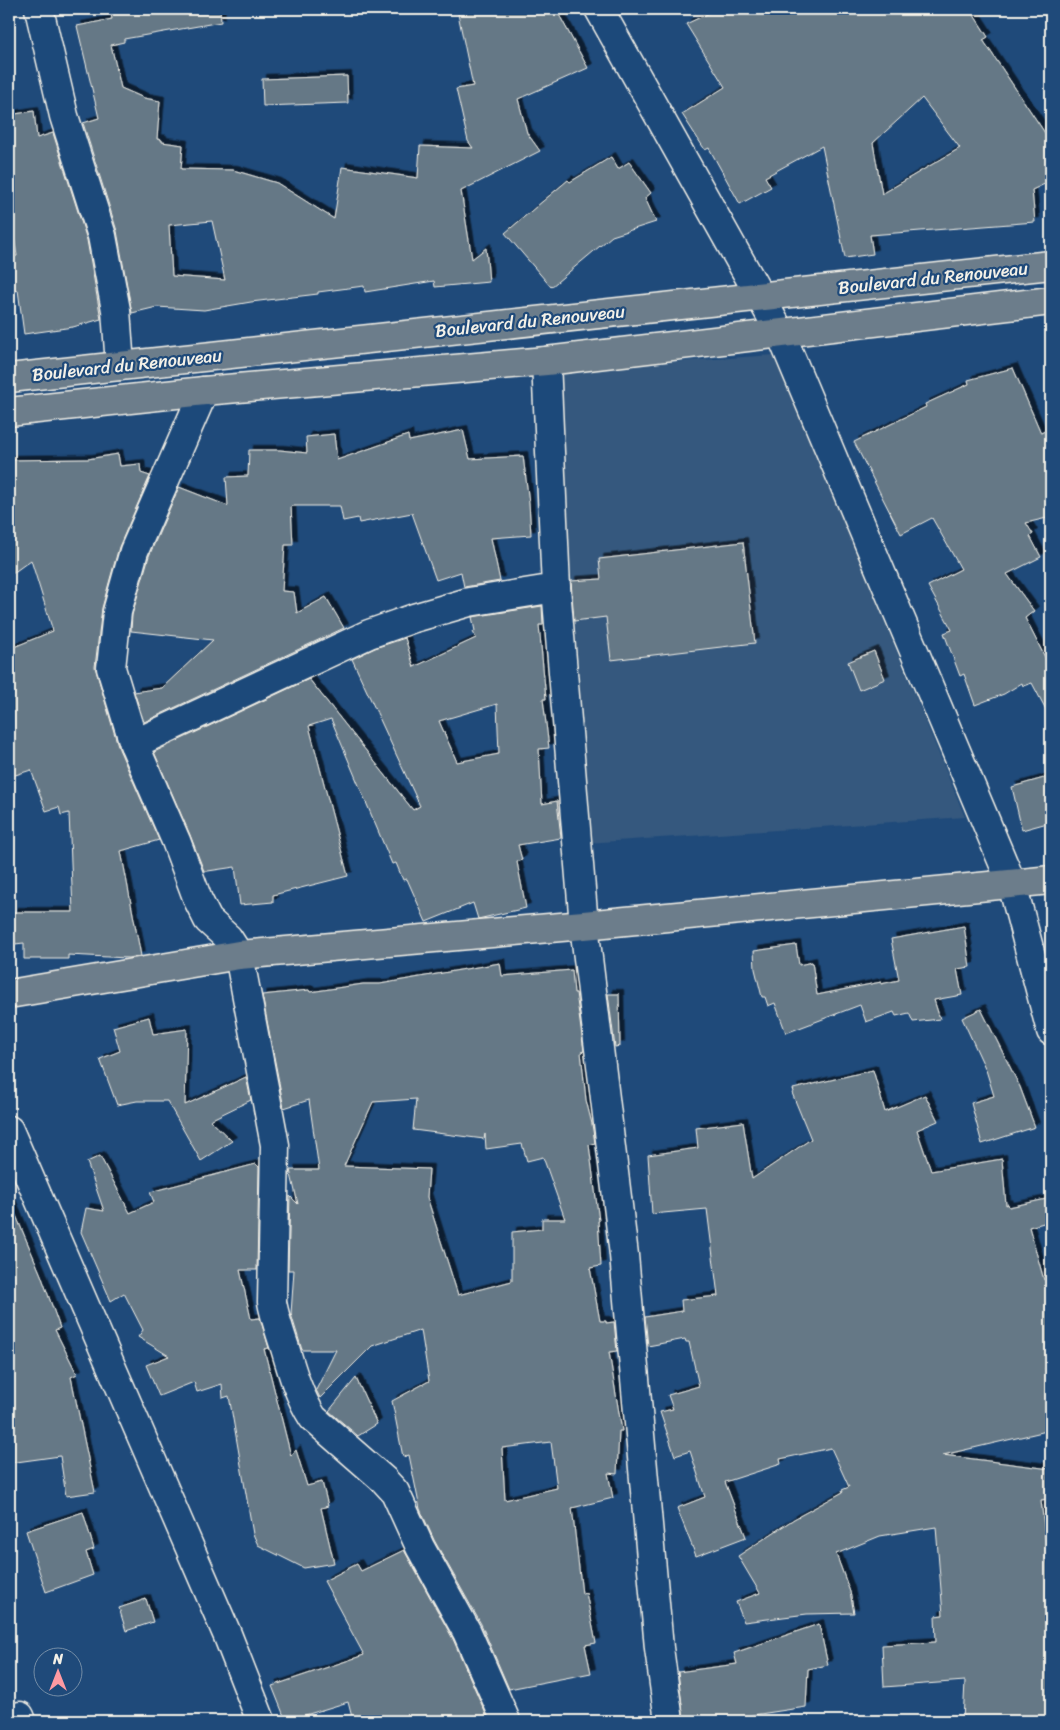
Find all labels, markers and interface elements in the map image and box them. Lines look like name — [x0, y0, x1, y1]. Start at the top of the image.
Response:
street label: Boulevard du Renouveau — [837, 252, 1030, 304]
street label: Boulevard du Renouveau — [434, 295, 627, 347]
street label: Boulevard du Renouveau — [31, 339, 224, 391]
text: N — [52, 1647, 63, 1672]
north arrow — [32, 1648, 82, 1698]

